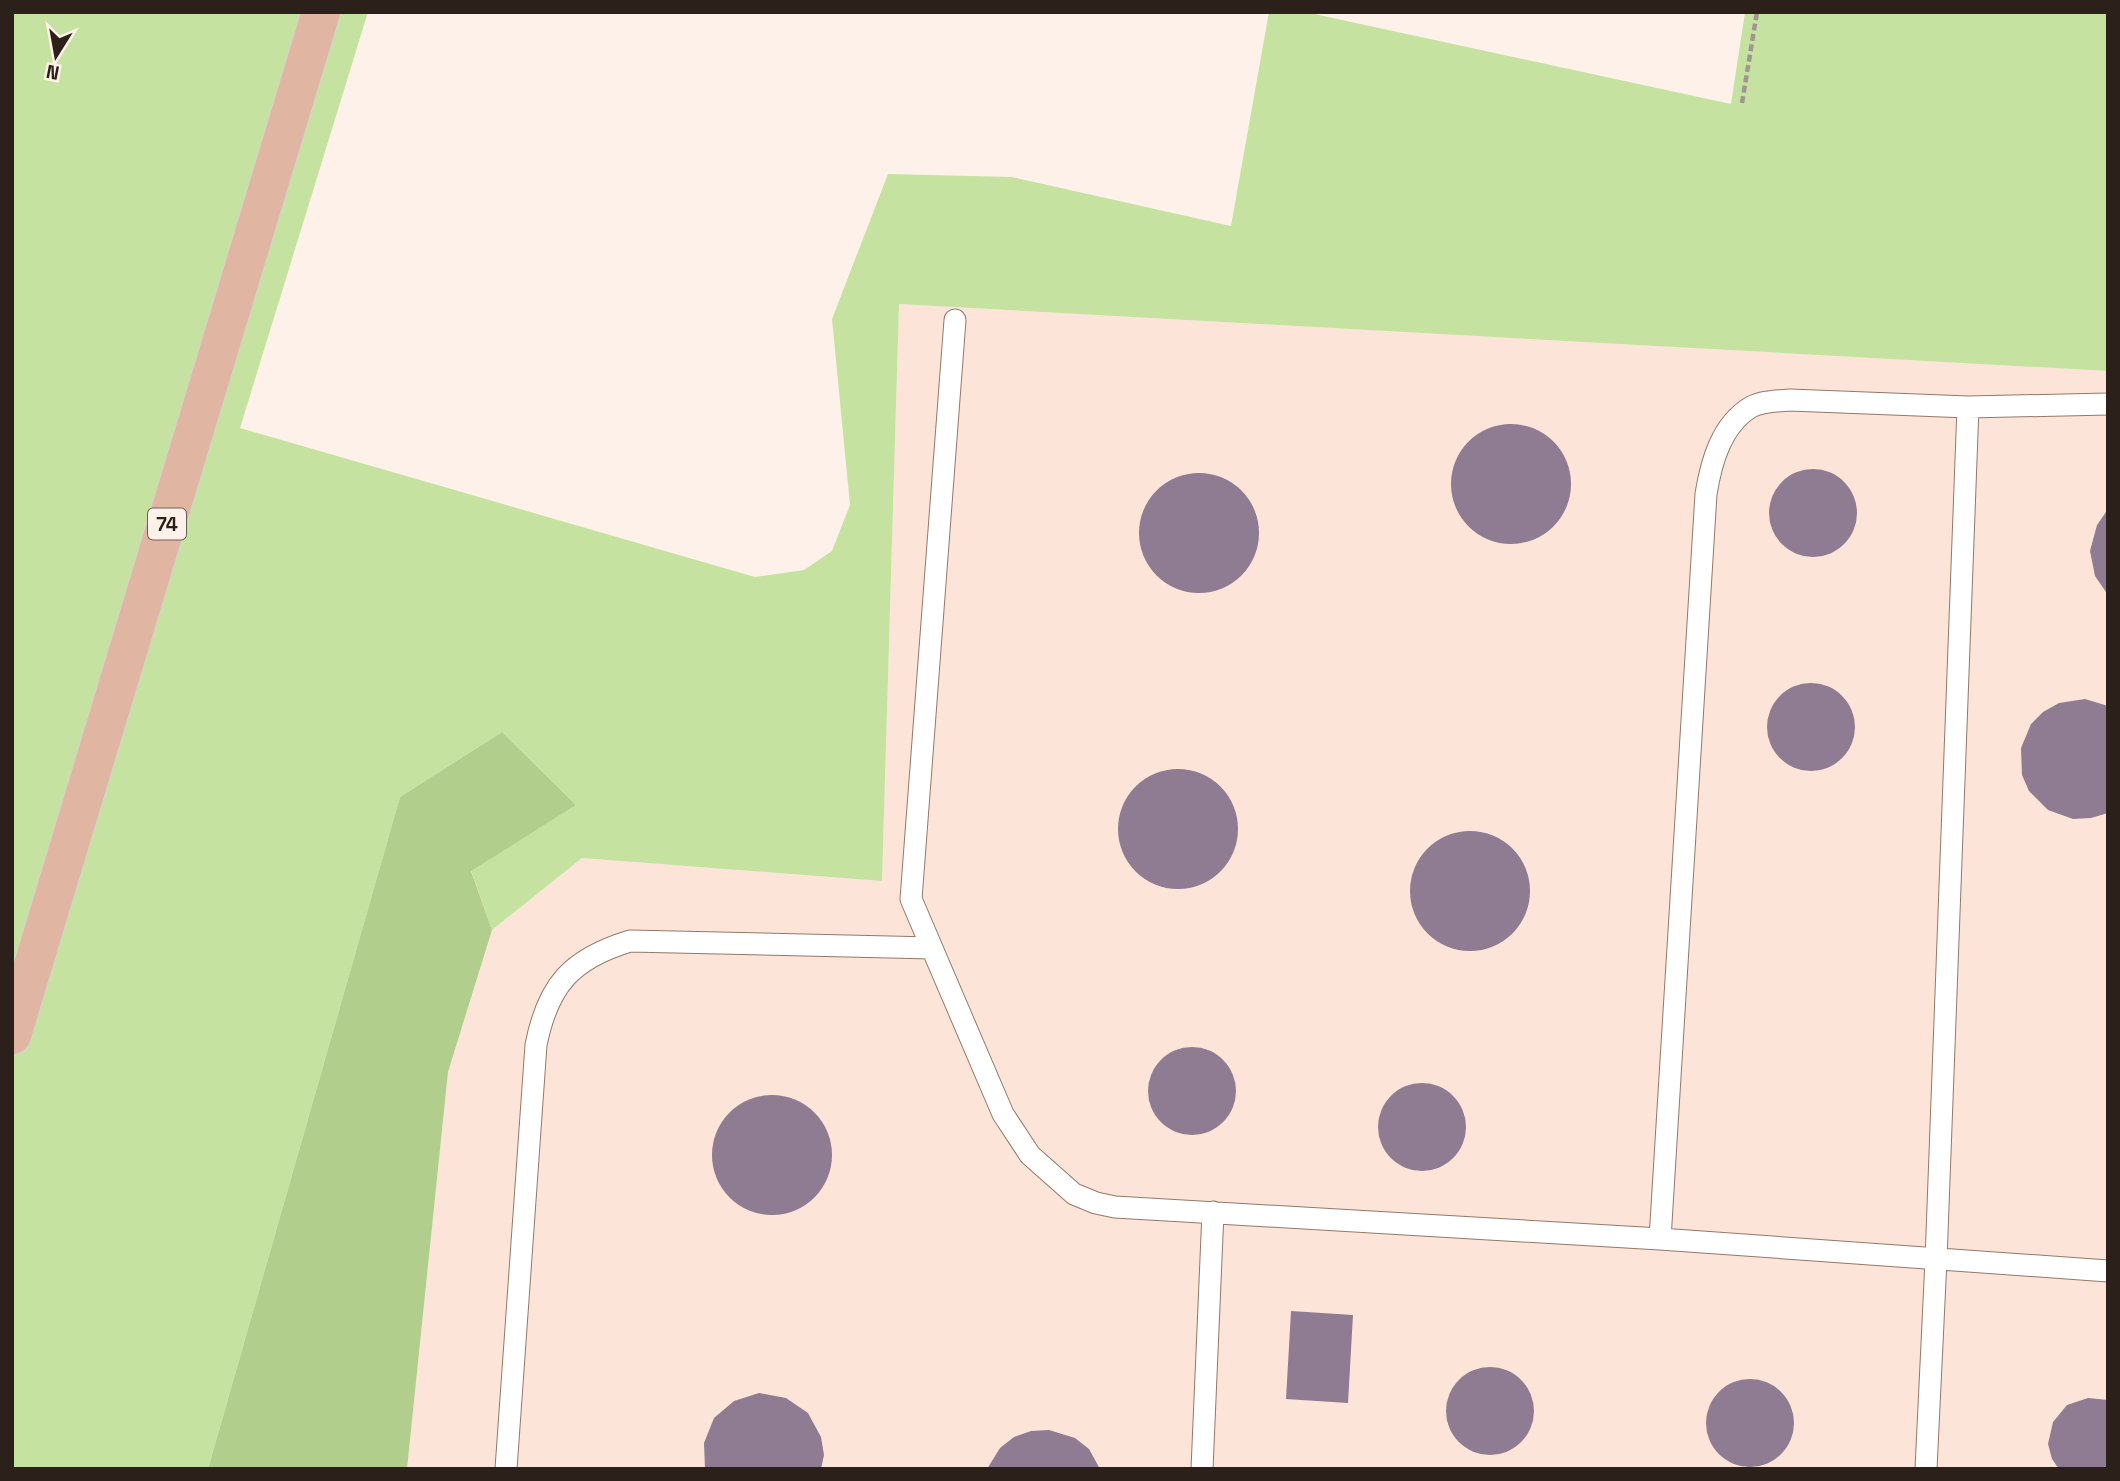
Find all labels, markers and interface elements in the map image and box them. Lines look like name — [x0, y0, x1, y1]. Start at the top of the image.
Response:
north arrow — [21, 21, 91, 91]
text: N — [44, 59, 61, 86]
road number: 74 — [148, 509, 186, 540]

